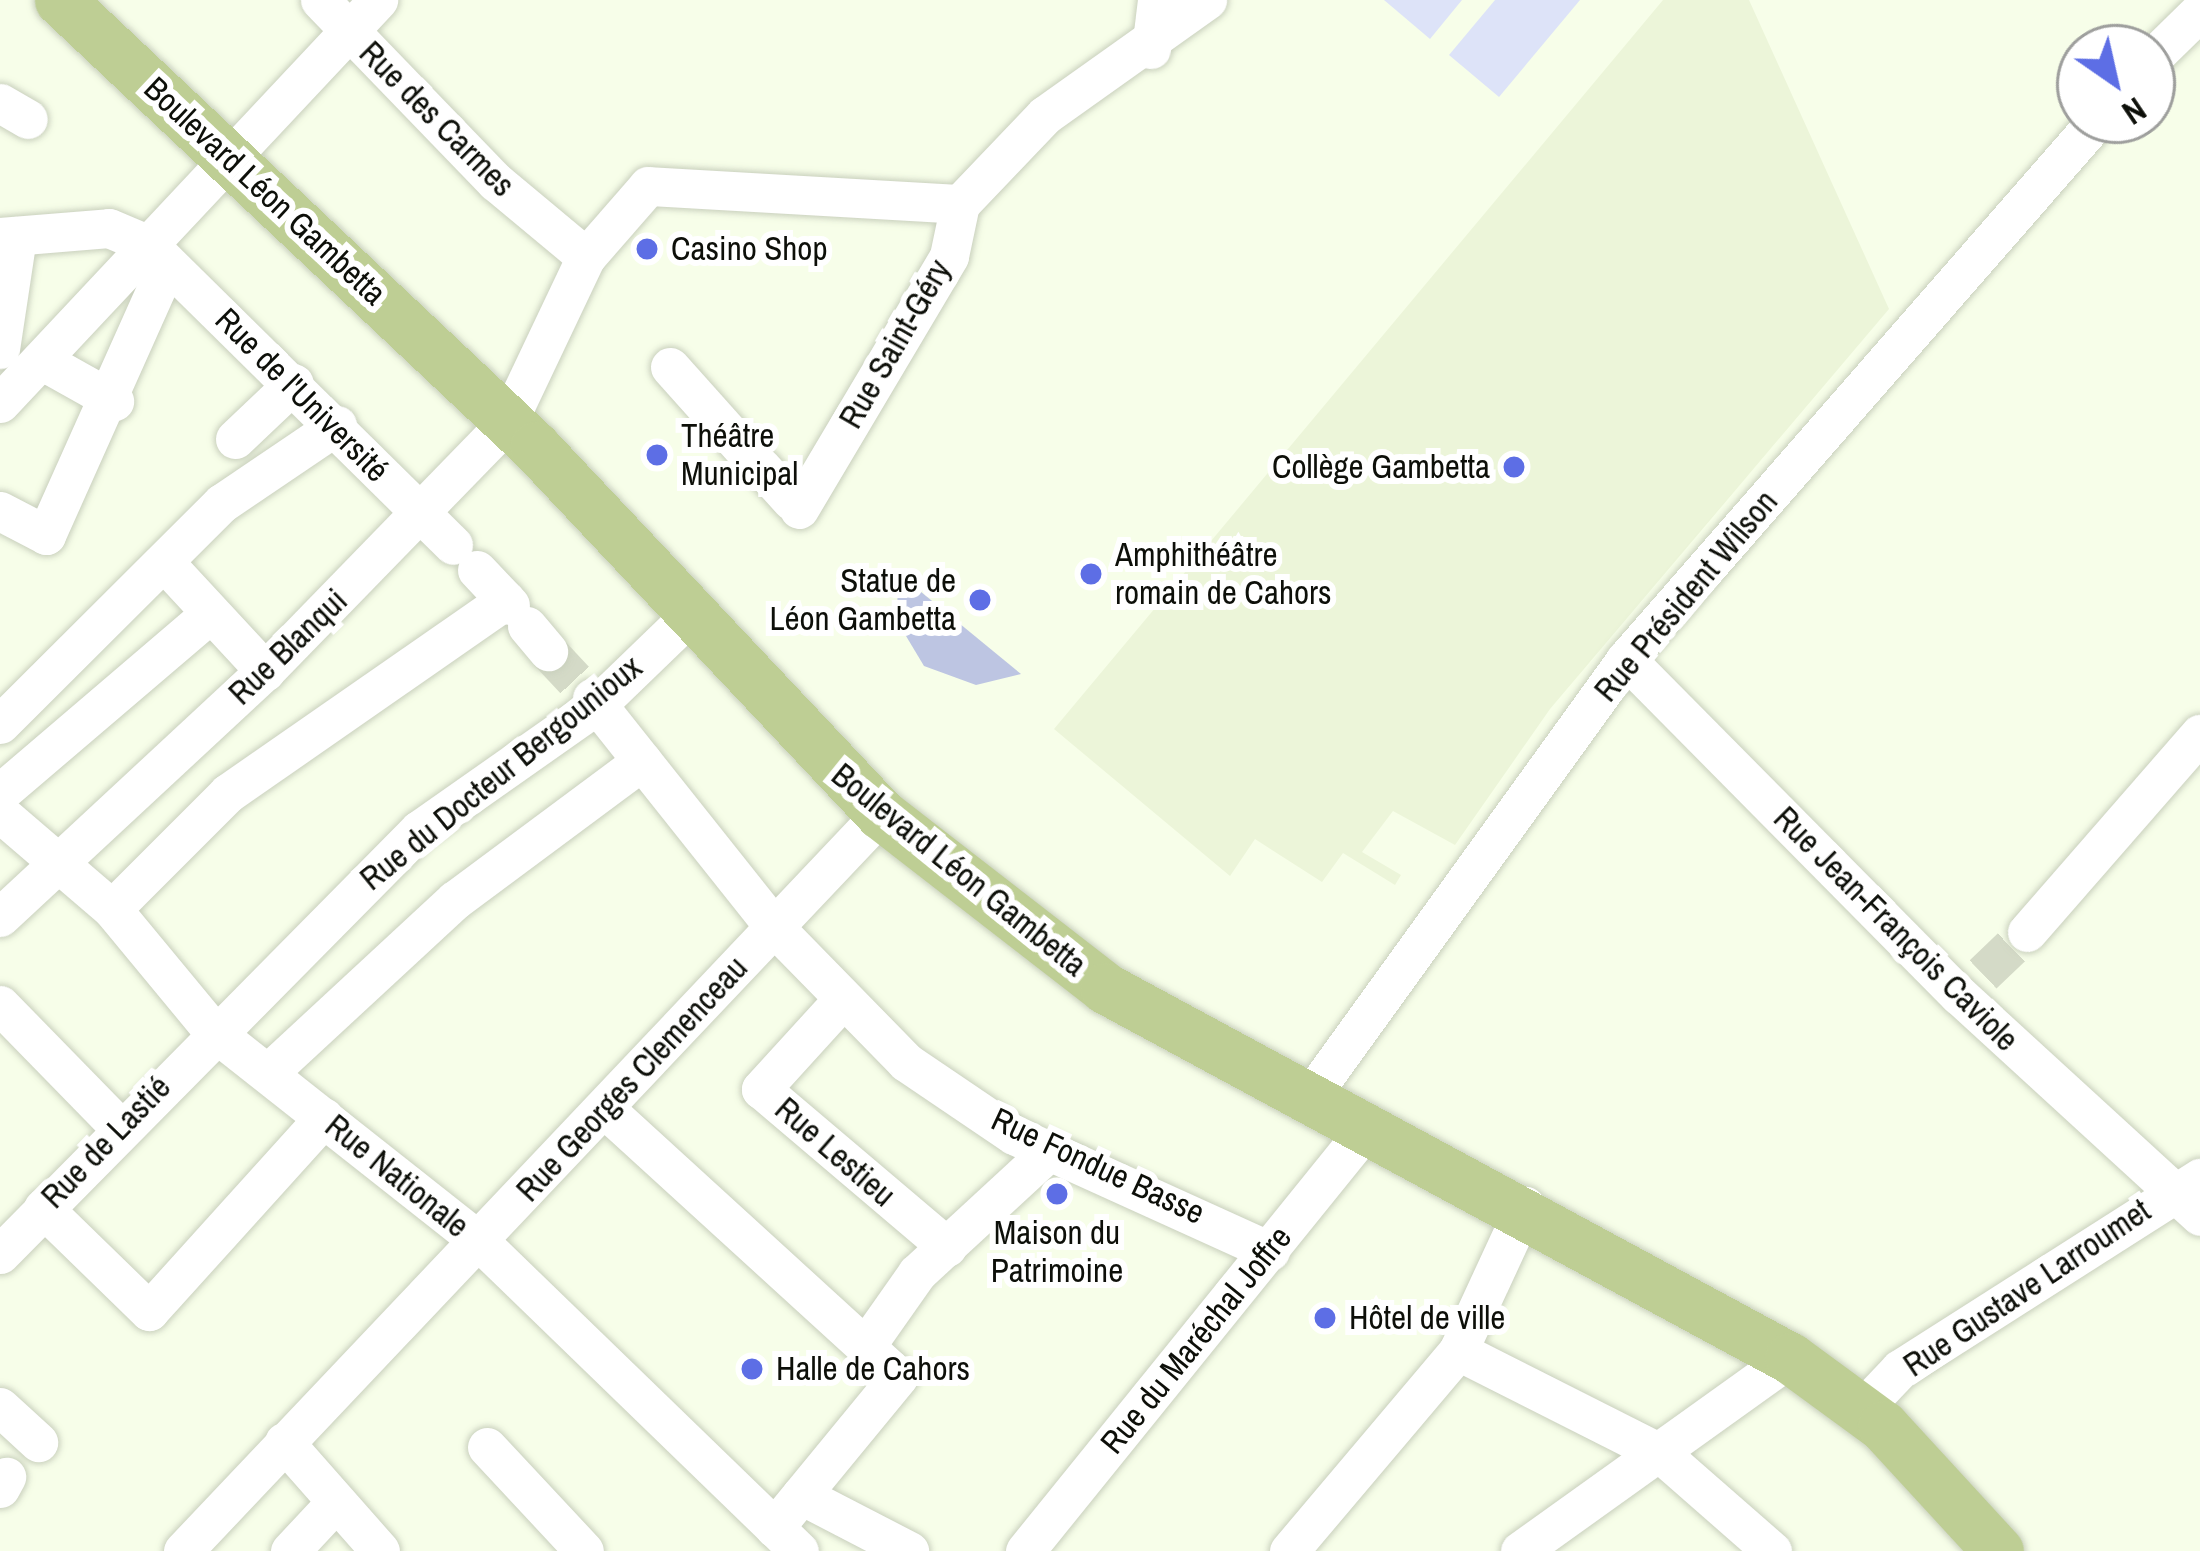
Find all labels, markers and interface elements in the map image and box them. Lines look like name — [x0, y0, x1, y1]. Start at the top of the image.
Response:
north arrow — [2056, 24, 2176, 144]
street label: Rue des Carmes — [351, 33, 523, 205]
street label: Boulevard Léon Gambetta — [136, 69, 394, 313]
text: N — [2114, 88, 2155, 135]
place label: Casino Shop — [671, 229, 827, 269]
marker: Casino Shop — [634, 236, 660, 262]
street label: Rue Saint-Géry — [831, 253, 959, 435]
street label: Rue de l'Université — [207, 300, 397, 490]
place label: Théâtre Municipal — [681, 416, 798, 494]
marker: Théâtre Municipal — [644, 442, 670, 468]
place label: Collège Gambetta — [1272, 447, 1490, 487]
marker: Collège Gambetta — [1501, 454, 1527, 480]
street label: Rue Président Wilson — [1586, 482, 1786, 710]
place label: Amphithéâtre romain de Cahors — [1115, 535, 1332, 613]
place label: Statue de Léon Gambetta — [769, 561, 956, 639]
marker: Amphithéâtre romain de Cahors — [1078, 561, 1104, 587]
street label: Rue Blanqui — [221, 581, 355, 713]
marker: Statue de Léon Gambetta — [967, 587, 993, 613]
street label: Rue du Docteur Bergounioux — [352, 647, 650, 899]
street label: Boulevard Léon Gambetta — [824, 755, 1094, 985]
street label: Rue Jean-François Caviole — [1766, 799, 2026, 1059]
street label: Rue Georges Clemenceau — [508, 948, 756, 1210]
street label: Rue de Lastié — [33, 1068, 179, 1216]
street label: Rue Lestieu — [767, 1089, 903, 1215]
street label: Rue Fondue Basse — [985, 1099, 1211, 1233]
street label: Rue Nationale — [317, 1106, 477, 1246]
marker: Maison du Patrimoine — [1044, 1181, 1070, 1207]
street label: Rue Gustave Larroumet — [1896, 1191, 2158, 1385]
place label: Maison du Patrimoine — [991, 1213, 1123, 1291]
street label: Rue du Maréchal Joffre — [1092, 1218, 1300, 1462]
place label: Hôtel de ville — [1349, 1298, 1505, 1338]
marker: Hôtel de ville — [1312, 1305, 1338, 1331]
place label: Halle de Cahors — [776, 1349, 970, 1389]
marker: Halle de Cahors — [739, 1356, 765, 1382]

